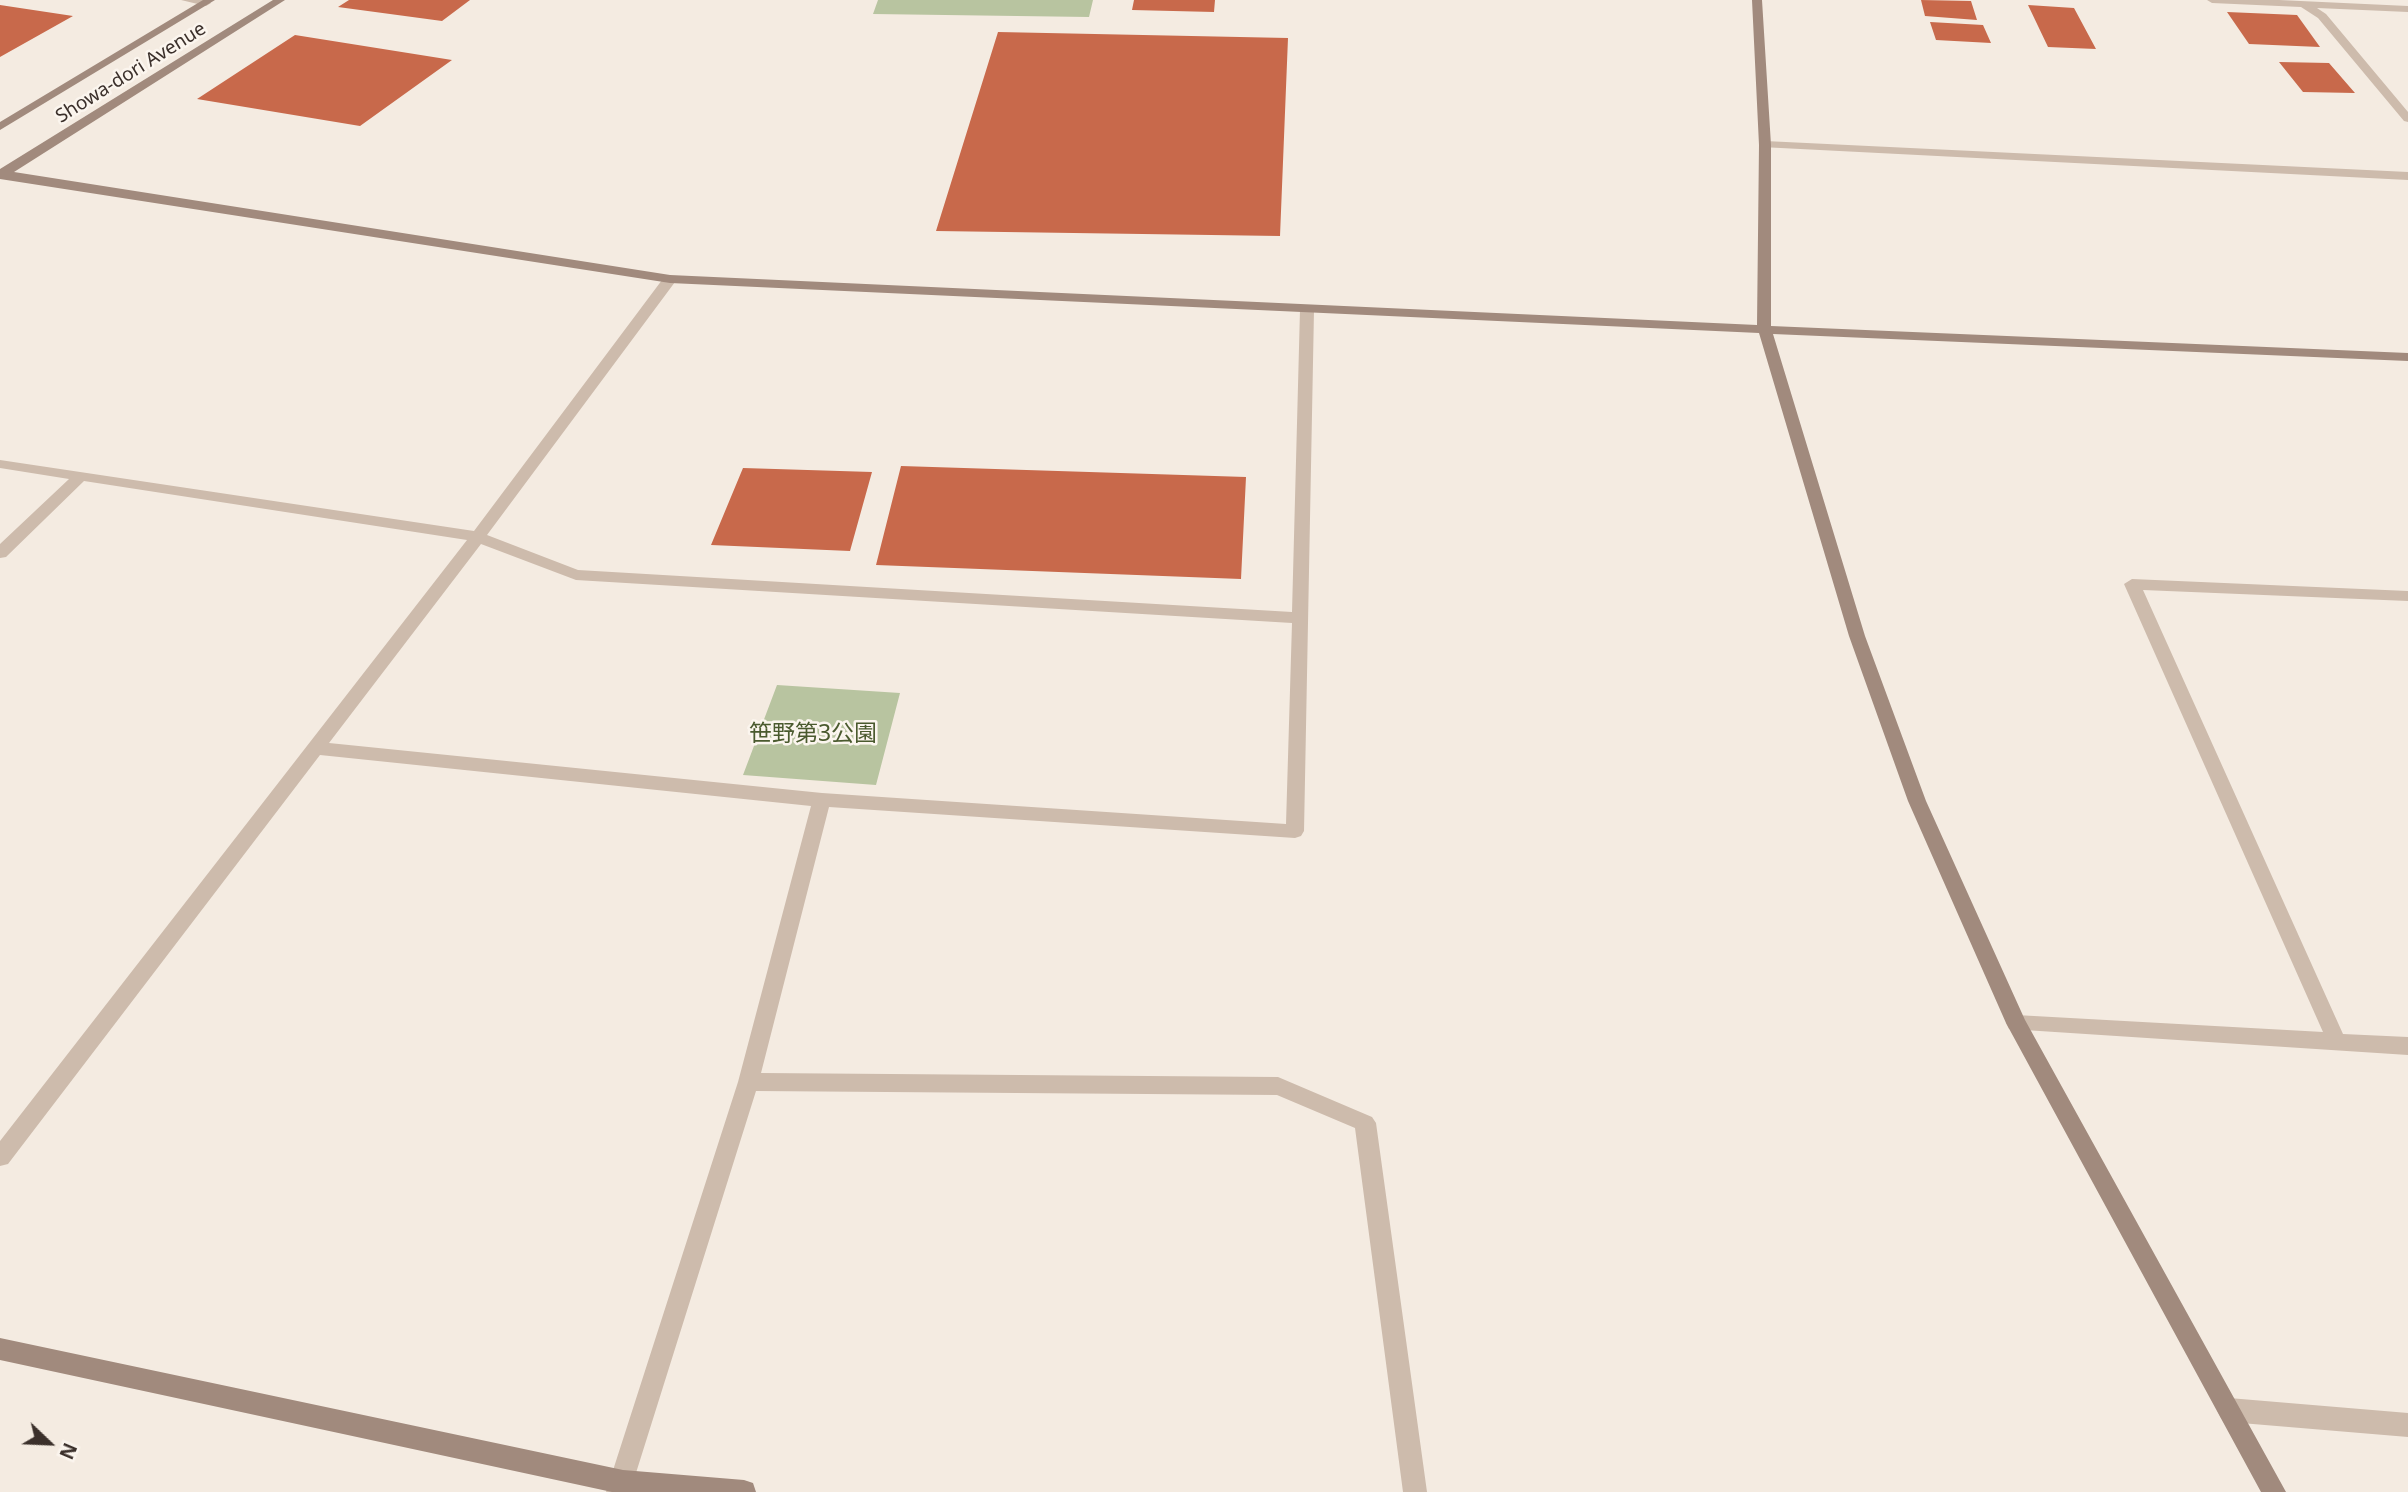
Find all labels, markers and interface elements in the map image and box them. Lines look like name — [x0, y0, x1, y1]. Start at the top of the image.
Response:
street label: Showa-dori Avenue — [52, 18, 210, 128]
park label: 笹野第3公園 — [749, 720, 877, 748]
north arrow — [14, 1408, 84, 1478]
text: N — [53, 1439, 83, 1463]

